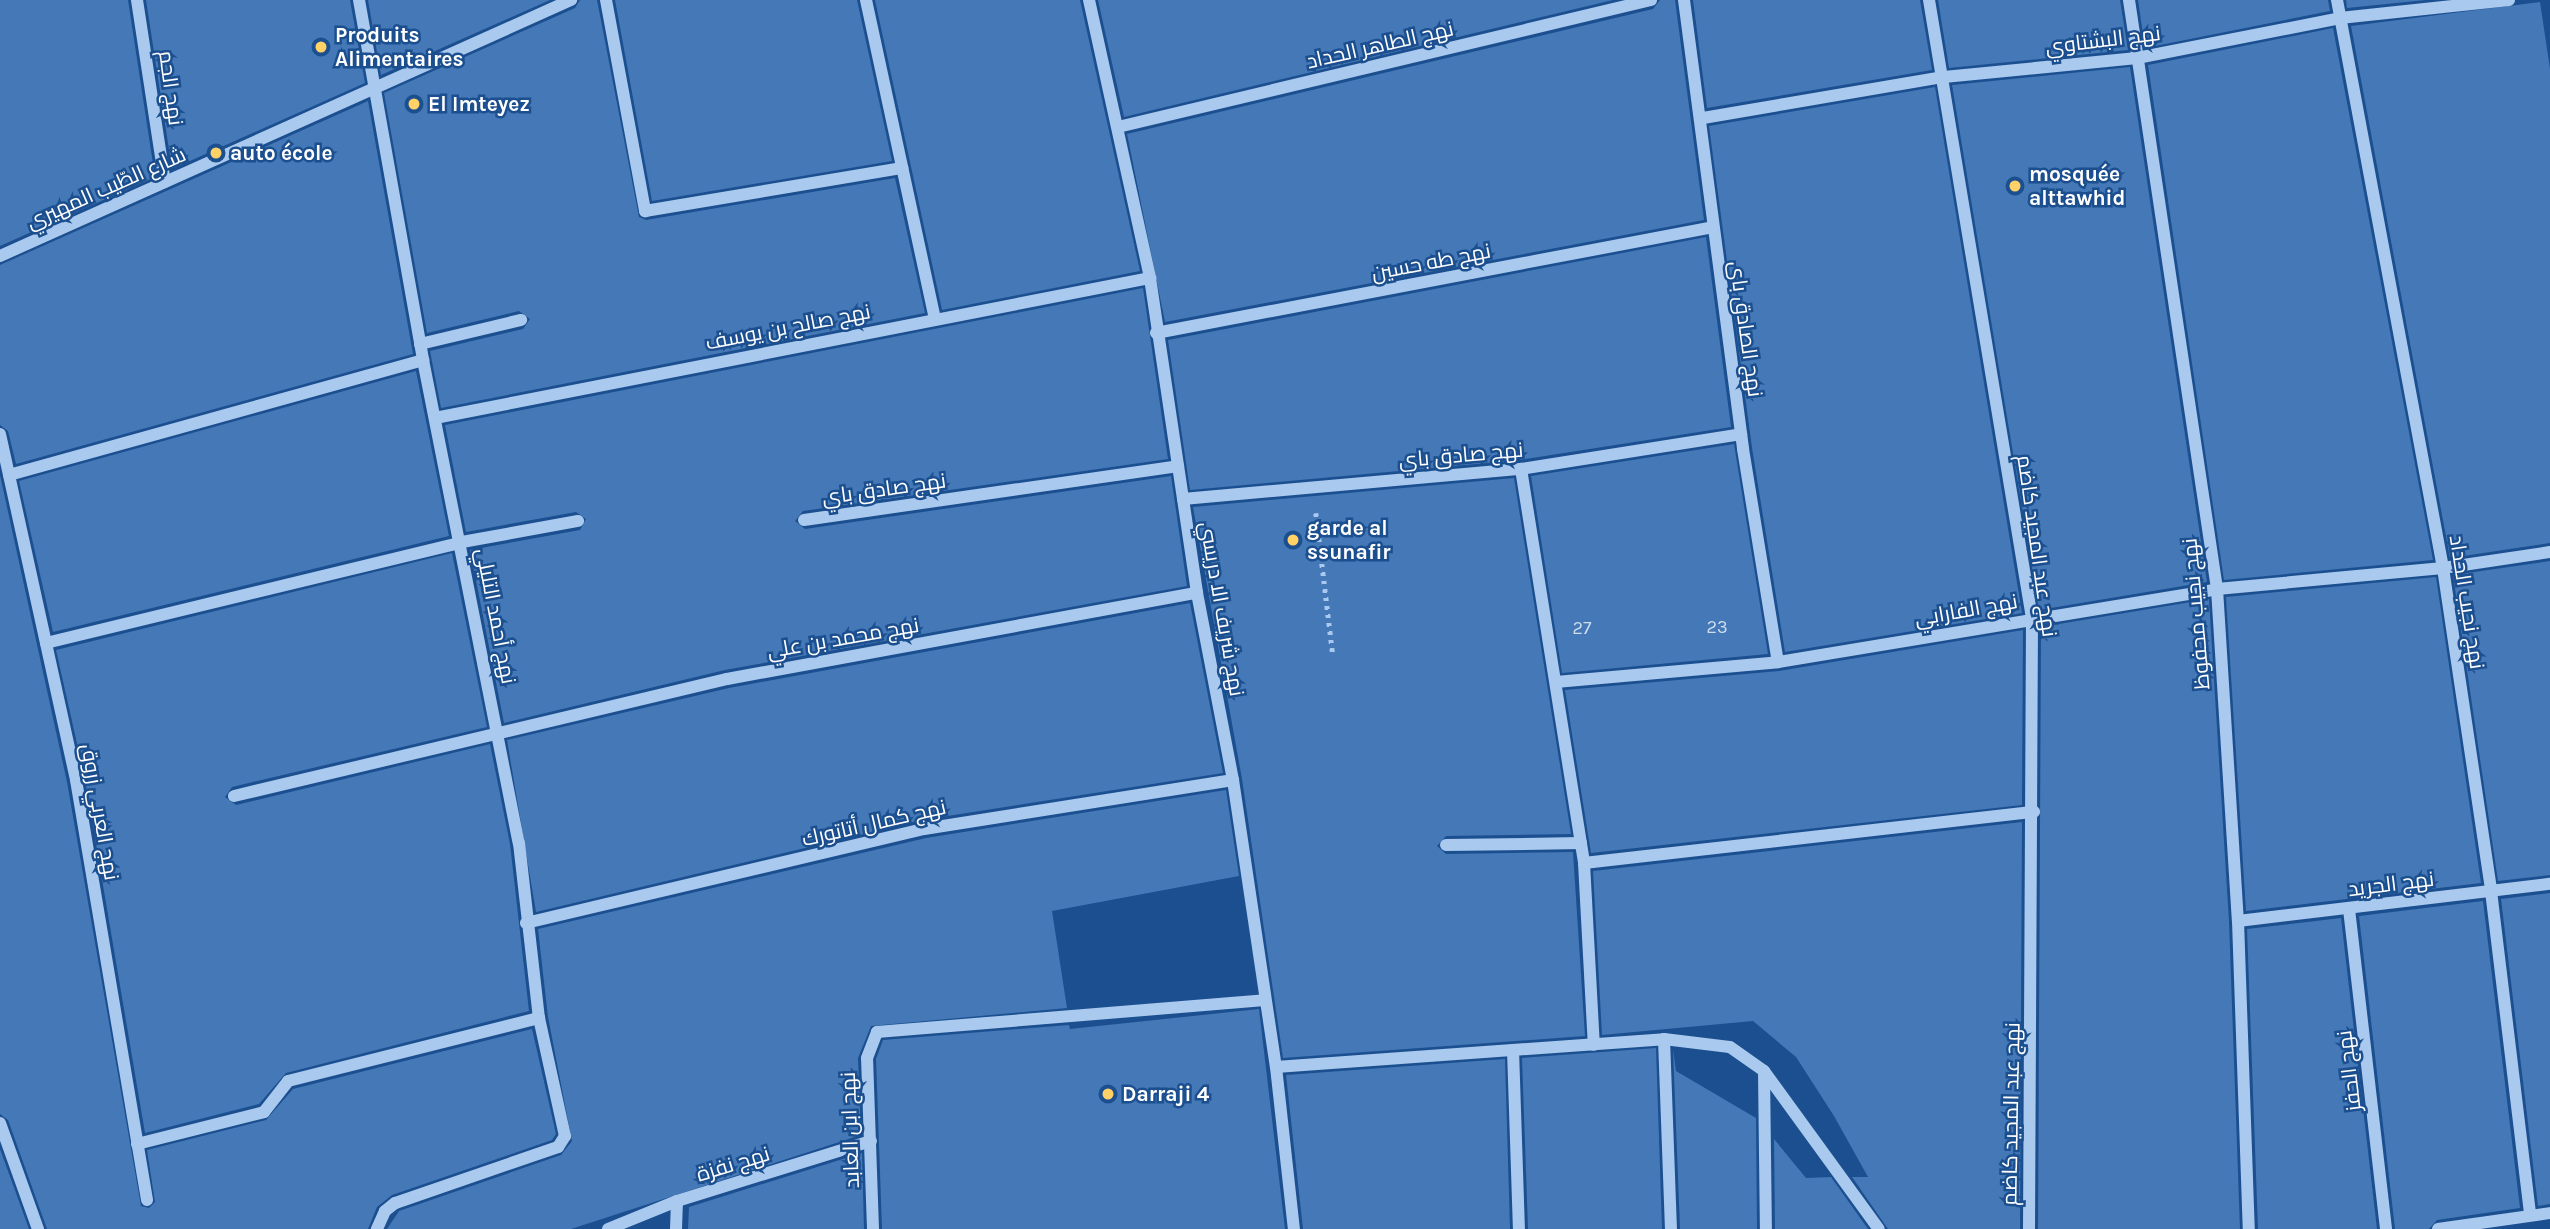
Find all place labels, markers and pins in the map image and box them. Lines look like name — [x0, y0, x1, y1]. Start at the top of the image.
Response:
place label: Produits Alimentaires — [335, 22, 463, 72]
marker: Produits Alimentaires — [313, 39, 329, 55]
place label: El Imteyez — [428, 91, 530, 117]
marker: El Imteyez — [406, 96, 422, 112]
place label: auto école — [230, 140, 333, 166]
marker: auto école — [208, 145, 224, 161]
place label: mosquée alttawhid — [2029, 161, 2125, 211]
marker: mosquée alttawhid — [2007, 178, 2023, 194]
place label: garde al ssunafir — [1307, 515, 1391, 565]
marker: garde al ssunafir — [1285, 532, 1301, 548]
place label: Darraji 4 — [1122, 1081, 1209, 1107]
marker: Darraji 4 — [1100, 1086, 1116, 1102]

